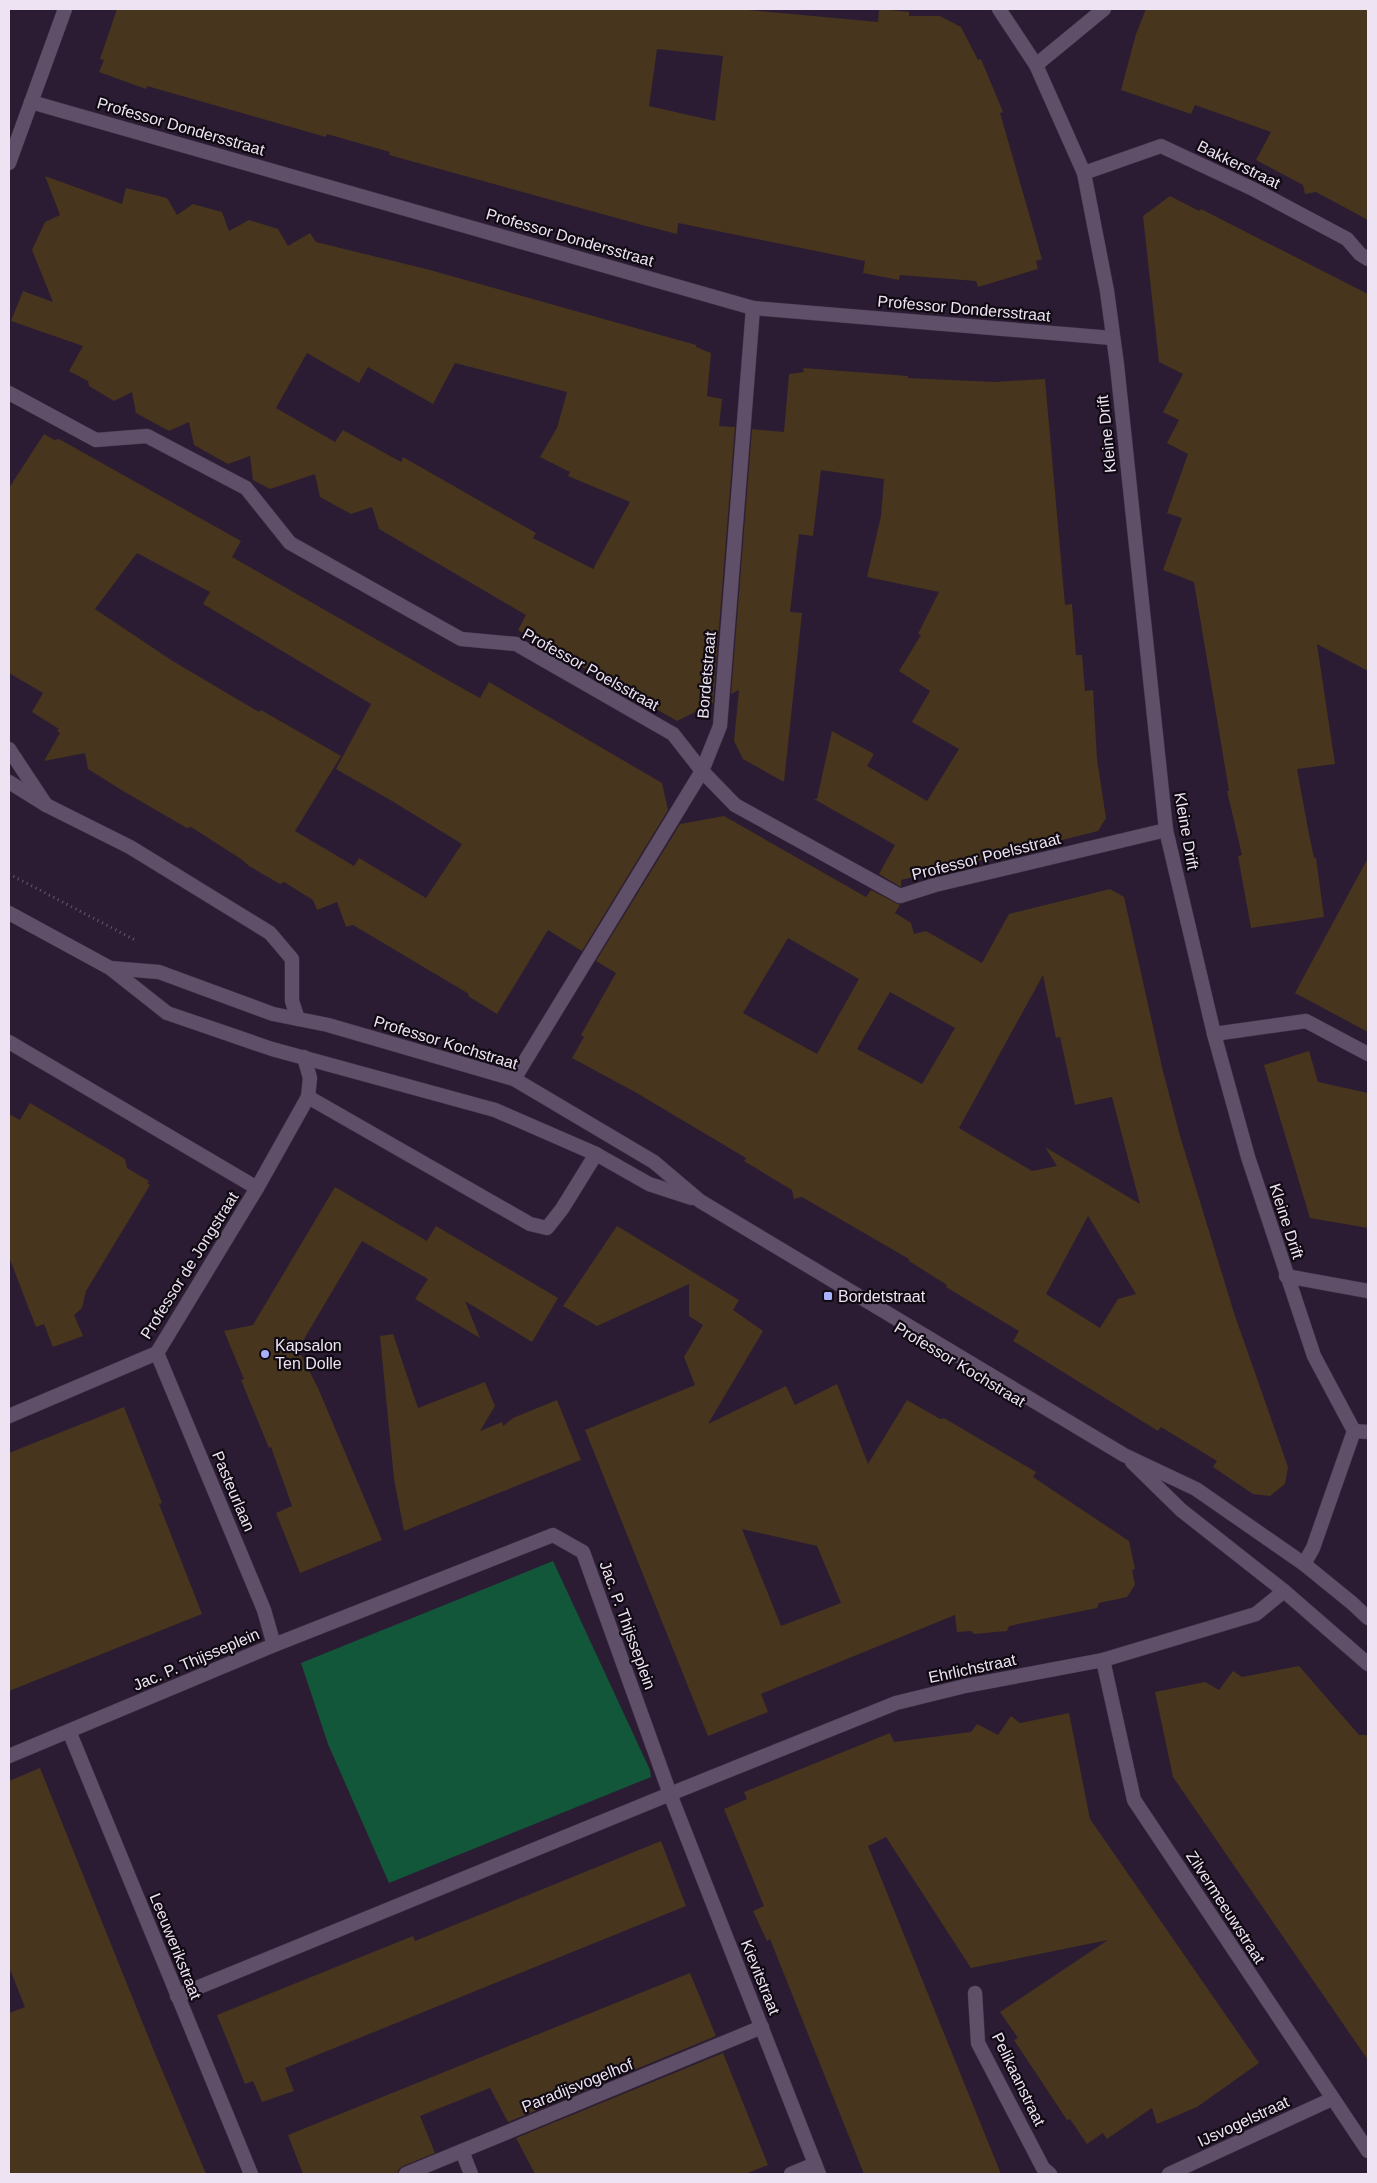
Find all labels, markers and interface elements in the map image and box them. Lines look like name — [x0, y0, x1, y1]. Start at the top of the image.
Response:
street label: Professor Dondersstraat — [95, 94, 267, 159]
street label: Bakkerstraat — [1195, 137, 1283, 192]
street label: Professor Dondersstraat — [484, 205, 656, 270]
street label: Professor Dondersstraat — [877, 292, 1052, 325]
street label: Kleine Drift — [1094, 394, 1119, 474]
street label: Professor Poelsstraat — [520, 625, 662, 714]
street label: Bordetstraat — [694, 630, 719, 719]
street label: Kleine Drift — [1171, 791, 1202, 872]
street label: Professor Poelsstraat — [910, 830, 1063, 883]
street label: Professor Kochstraat — [372, 1013, 520, 1073]
street label: Kleine Drift — [1266, 1181, 1307, 1262]
street label: Professor de Jongstraat — [137, 1188, 242, 1342]
place label: Bordetstraat — [838, 1288, 926, 1305]
marker: Bordetstraat — [822, 1290, 834, 1302]
street label: Professor Kochstraat — [891, 1319, 1029, 1410]
place label: Kapsalon Ten Dolle — [275, 1337, 342, 1372]
marker: Kapsalon Ten Dolle — [259, 1348, 271, 1360]
street label: Pasteurlaan — [209, 1449, 258, 1534]
street label: Jac. P. Thijsseplein — [596, 1559, 659, 1692]
street label: Jac. P. Thijsseplein — [131, 1625, 262, 1694]
street label: Ehrlichstraat — [927, 1651, 1018, 1686]
street label: Zilvermeeuwstraat — [1183, 1848, 1269, 1967]
street label: Leeuwerikstraat — [146, 1891, 205, 2002]
street label: Kievitstraat — [738, 1937, 783, 2018]
street label: Pelikaanstraat — [989, 2030, 1049, 2129]
street label: Paradijsvogelhof — [519, 2055, 636, 2116]
street label: IJsvogelstraat — [1195, 2093, 1292, 2150]

